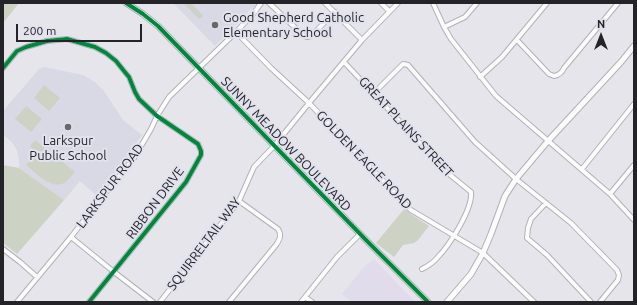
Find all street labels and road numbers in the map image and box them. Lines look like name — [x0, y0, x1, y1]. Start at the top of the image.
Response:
street label: SUNNY MEADOW BOULEVARD — [218, 74, 354, 214]
street label: GREAT PLAINS STREET — [355, 74, 457, 180]
street label: GOLDEN EAGLE ROAD — [313, 107, 415, 213]
street label: LARKSPUR ROAD — [73, 141, 147, 231]
street label: RIBBON DRIVE — [123, 164, 187, 242]
street label: SQUIRRELTAIL WAY — [164, 194, 244, 294]

